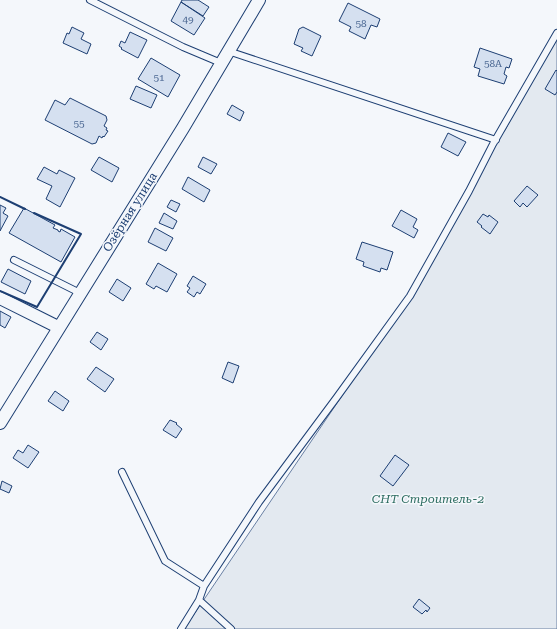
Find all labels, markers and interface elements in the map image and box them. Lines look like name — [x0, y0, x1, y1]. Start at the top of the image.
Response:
house number: 49 — [182, 14, 194, 25]
house number: 58 — [355, 18, 367, 29]
house number: 58А — [484, 58, 502, 69]
house number: 51 — [153, 72, 165, 83]
house number: 55 — [73, 118, 85, 129]
street label: Озёрная улица — [100, 169, 160, 254]
park label: СНТ Строитель-2 — [372, 492, 484, 506]

